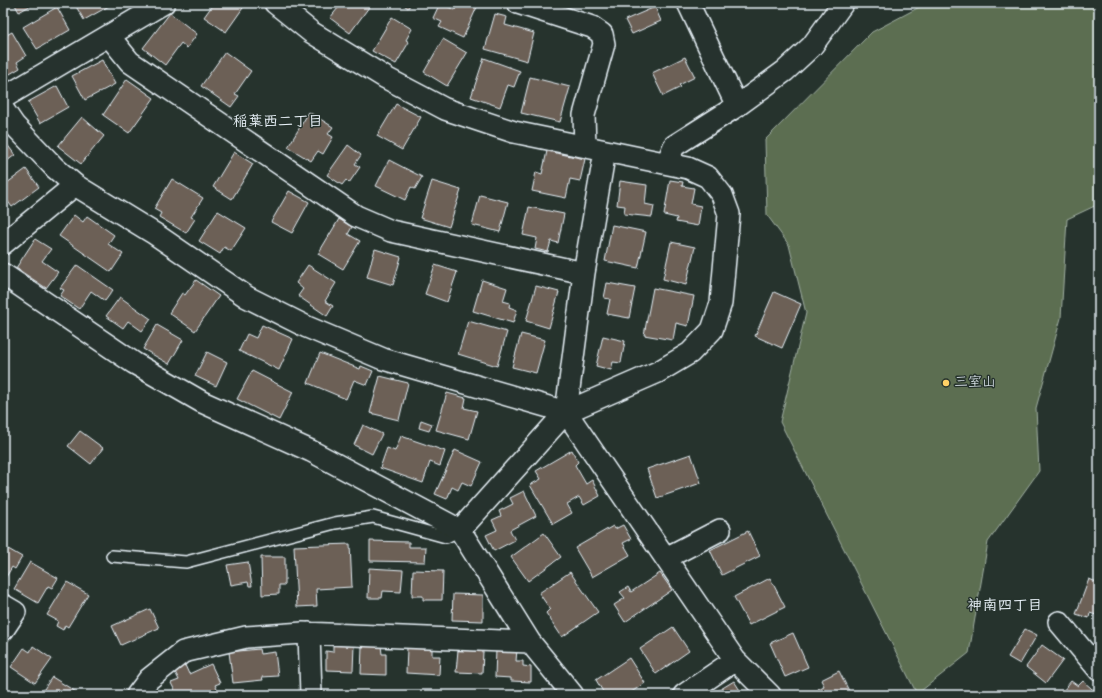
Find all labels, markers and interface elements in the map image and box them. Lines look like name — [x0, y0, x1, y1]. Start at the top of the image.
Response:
district label: 稲葉西二丁目 — [233, 113, 323, 132]
place label: 三室山 — [954, 375, 996, 392]
marker: 三室山 — [941, 378, 951, 388]
district label: 神南四丁目 — [967, 597, 1043, 616]

